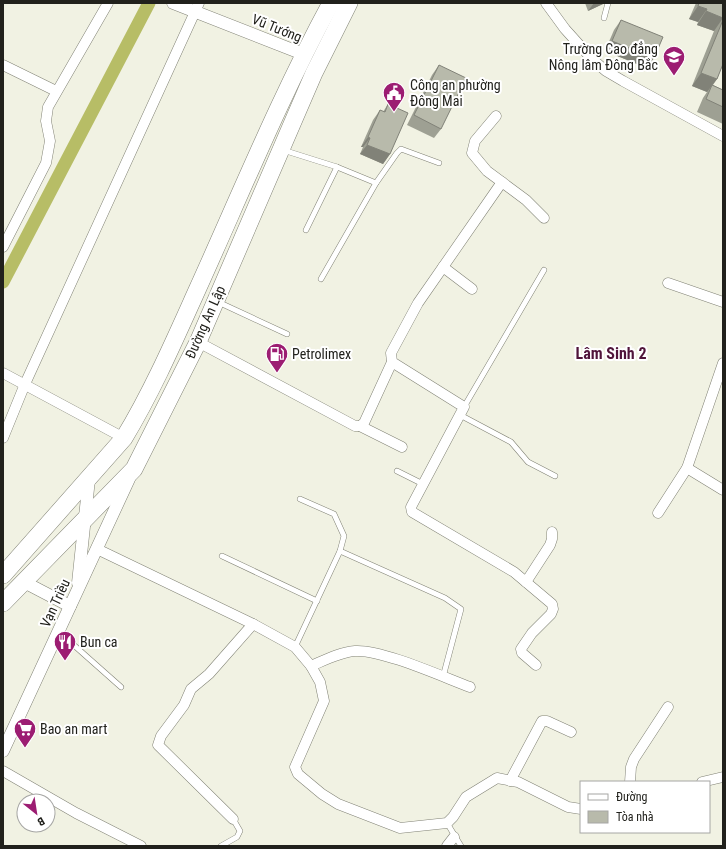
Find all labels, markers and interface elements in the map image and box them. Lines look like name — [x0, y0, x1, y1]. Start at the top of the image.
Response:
street label: Vũ Tướng — [250, 11, 304, 45]
place label: Trường Cao đẳng Nông lâm Đông Bắc — [549, 41, 658, 73]
school or university icon: Trường Cao đẳng Nông lâm Đông Bắc — [661, 44, 687, 77]
place label: Công an phường Đông Mai — [410, 77, 501, 109]
public building icon: Công an phường Đông Mai — [381, 80, 407, 113]
street label: Đường An Lập — [182, 283, 228, 361]
fuel station icon: Petrolimex — [264, 341, 290, 374]
district label: Lâm Sinh 2 — [576, 344, 646, 363]
place label: Petrolimex — [292, 346, 351, 362]
street label: Vạn Triều — [37, 576, 73, 630]
restaurant icon: Bun ca — [52, 629, 78, 662]
place label: Bun ca — [80, 634, 118, 650]
supermarket icon: Bao an mart — [12, 716, 38, 749]
place label: Bao an mart — [40, 721, 107, 737]
legend — [580, 781, 710, 833]
text: Đường — [616, 790, 647, 804]
north arrow — [16, 793, 56, 833]
text: Tòa nhà — [616, 810, 654, 824]
text: B — [35, 814, 47, 828]

